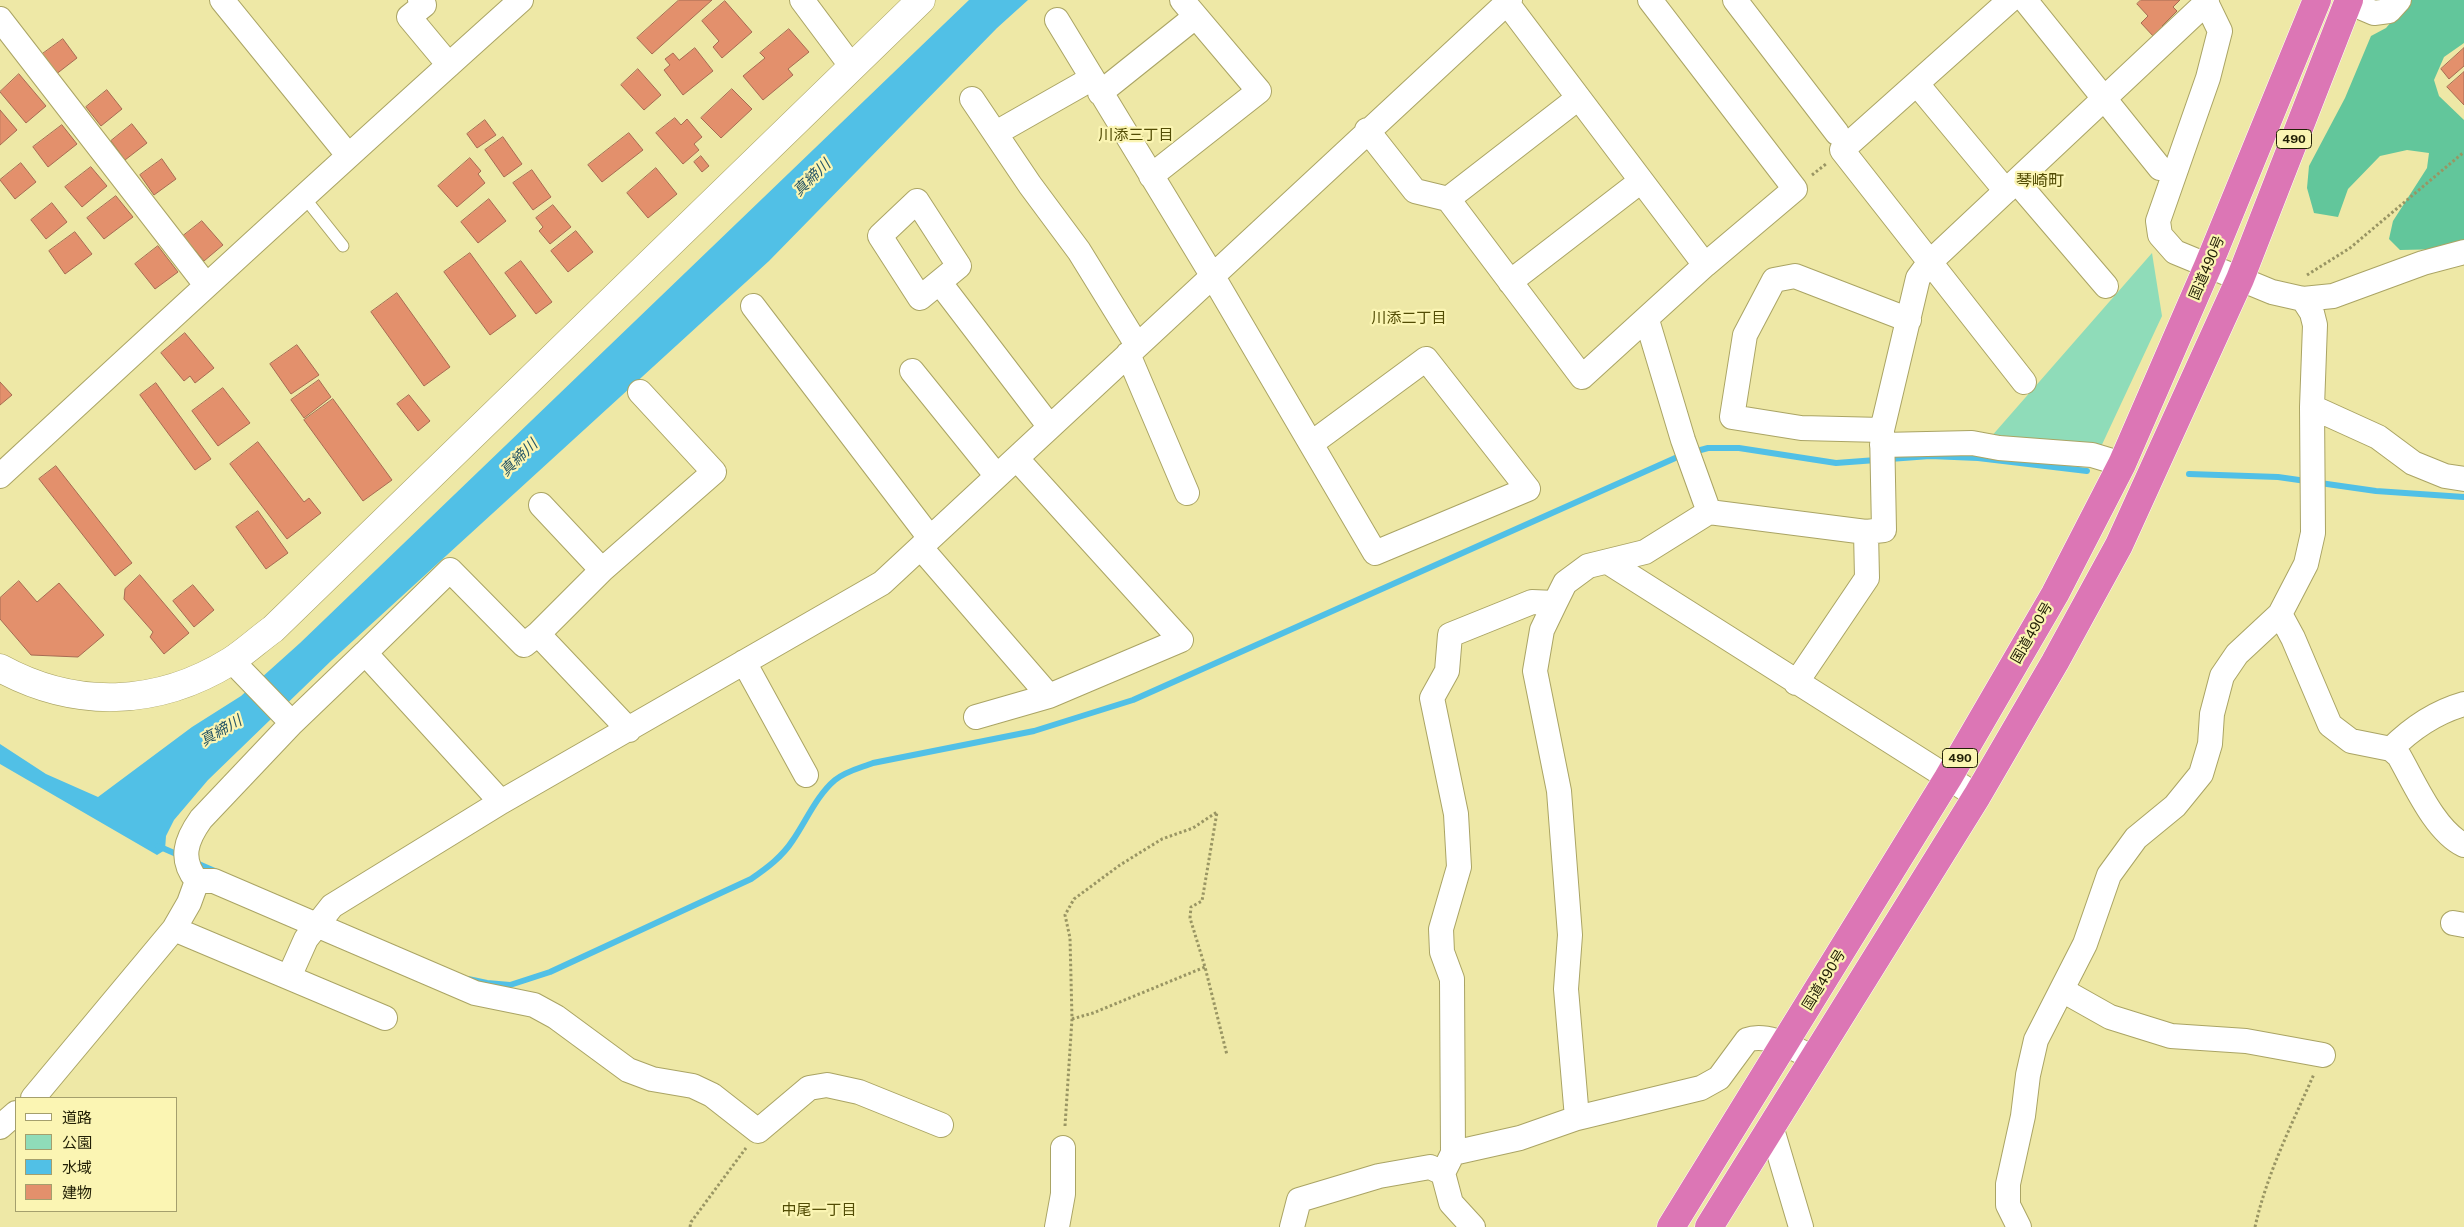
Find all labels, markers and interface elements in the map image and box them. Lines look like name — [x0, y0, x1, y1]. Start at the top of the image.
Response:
district label: 川添三丁目 — [1099, 126, 1173, 144]
road number: 490 — [2276, 130, 2312, 148]
water label: 真締川 — [790, 156, 834, 200]
district label: 琴崎町 — [2016, 171, 2064, 191]
street label: 国道490号 — [2186, 233, 2228, 303]
district label: 川添二丁目 — [1372, 309, 1446, 327]
water label: 真締川 — [497, 436, 541, 480]
street label: 国道490号 — [2008, 599, 2056, 667]
water label: 真締川 — [197, 712, 245, 750]
road number: 490 — [1942, 748, 1978, 768]
street label: 国道490号 — [1799, 947, 1849, 1013]
legend — [15, 1097, 178, 1212]
text: 道路 — [62, 1109, 92, 1126]
text: 公園 — [62, 1134, 92, 1151]
text: 水域 — [62, 1159, 92, 1176]
text: 建物 — [62, 1184, 92, 1201]
district label: 中尾一丁目 — [782, 1201, 856, 1219]

